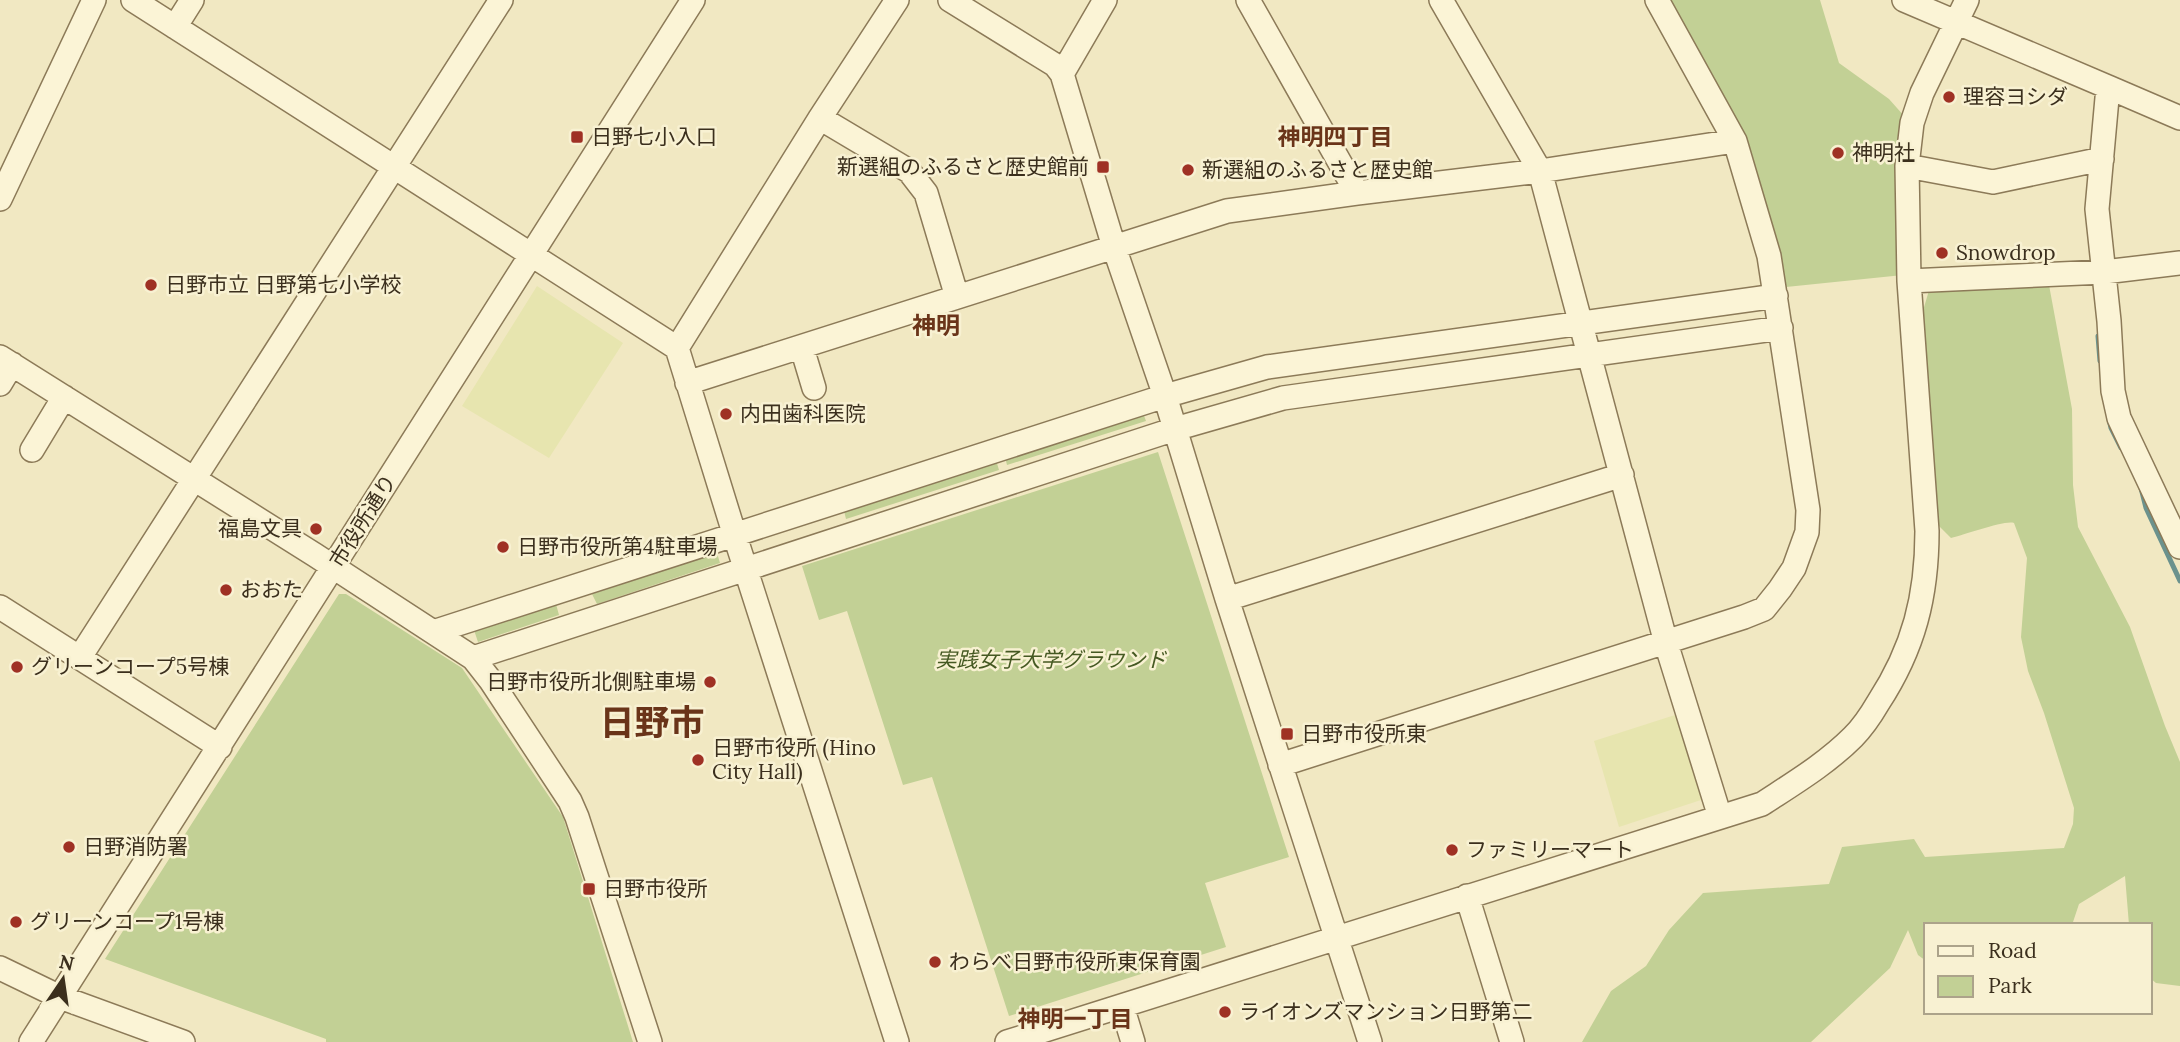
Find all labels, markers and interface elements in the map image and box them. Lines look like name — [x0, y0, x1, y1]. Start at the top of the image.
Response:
place label: 理容ヨシダ — [1963, 83, 2068, 110]
marker: 理容ヨシダ — [1941, 89, 1957, 105]
district label: 神明四丁目 — [1278, 122, 1393, 151]
place label: 日野七小入口 — [591, 123, 717, 150]
marker: 日野七小入口 — [569, 129, 585, 145]
place label: 神明社 — [1852, 139, 1915, 166]
marker: 神明社 — [1830, 145, 1846, 161]
place label: 新選組のふるさと歴史館前 — [837, 153, 1089, 180]
place label: 新選組のふるさと歴史館 — [1202, 156, 1433, 183]
marker: 新選組のふるさと歴史館前 — [1095, 159, 1111, 175]
marker: 新選組のふるさと歴史館 — [1180, 162, 1196, 178]
place label: Snowdrop — [1956, 239, 2056, 266]
marker: Snowdrop — [1934, 245, 1950, 261]
place label: 日野市立 日野第七小学校 — [165, 271, 402, 298]
marker: 日野市立 日野第七小学校 — [143, 277, 159, 293]
district label: 神明 — [912, 310, 960, 341]
place label: 内田歯科医院 — [740, 400, 866, 427]
marker: 内田歯科医院 — [718, 406, 734, 422]
street label: 市役所通り — [323, 469, 402, 572]
place label: 福島文具 — [218, 515, 302, 542]
marker: 福島文具 — [308, 521, 324, 537]
place label: 日野市役所第4駐車場 — [517, 533, 717, 560]
marker: 日野市役所第4駐車場 — [495, 539, 511, 555]
place label: おおた — [240, 576, 303, 603]
marker: おおた — [218, 582, 234, 598]
park label: 実践女子大学グラウンド — [936, 646, 1167, 673]
place label: グリーンコープ5号棟 — [31, 653, 229, 680]
marker: グリーンコープ5号棟 — [9, 659, 25, 675]
place label: 日野市役所北側駐車場 — [486, 668, 696, 695]
marker: 日野市役所北側駐車場 — [702, 674, 718, 690]
district label: 日野市 — [599, 700, 705, 745]
place label: 日野市役所東 — [1301, 720, 1427, 747]
marker: 日野市役所東 — [1279, 726, 1295, 742]
place label: 日野市役所 (Hino City Hall) — [712, 734, 876, 785]
marker: 日野市役所 (Hino City Hall) — [690, 752, 706, 768]
place label: 日野消防署 — [83, 833, 188, 860]
place label: ファミリーマート — [1466, 836, 1634, 863]
marker: 日野消防署 — [61, 839, 77, 855]
marker: ファミリーマート — [1444, 842, 1460, 858]
place label: 日野市役所 — [603, 875, 708, 902]
marker: 日野市役所 — [581, 881, 597, 897]
place label: グリーンコープ1号棟 — [30, 908, 224, 935]
marker: グリーンコープ1号棟 — [8, 914, 24, 930]
legend — [1924, 923, 2152, 1014]
text: Road — [1988, 937, 2037, 964]
north arrow — [28, 944, 98, 1014]
place label: わらべ日野市役所東保育園 — [949, 948, 1201, 975]
text: N — [57, 949, 77, 976]
marker: わらべ日野市役所東保育園 — [927, 954, 943, 970]
text: Park — [1988, 972, 2032, 999]
place label: ライオンズマンション日野第二 — [1239, 998, 1533, 1025]
district label: 神明一丁目 — [1018, 1004, 1133, 1033]
marker: ライオンズマンション日野第二 — [1217, 1004, 1233, 1020]

